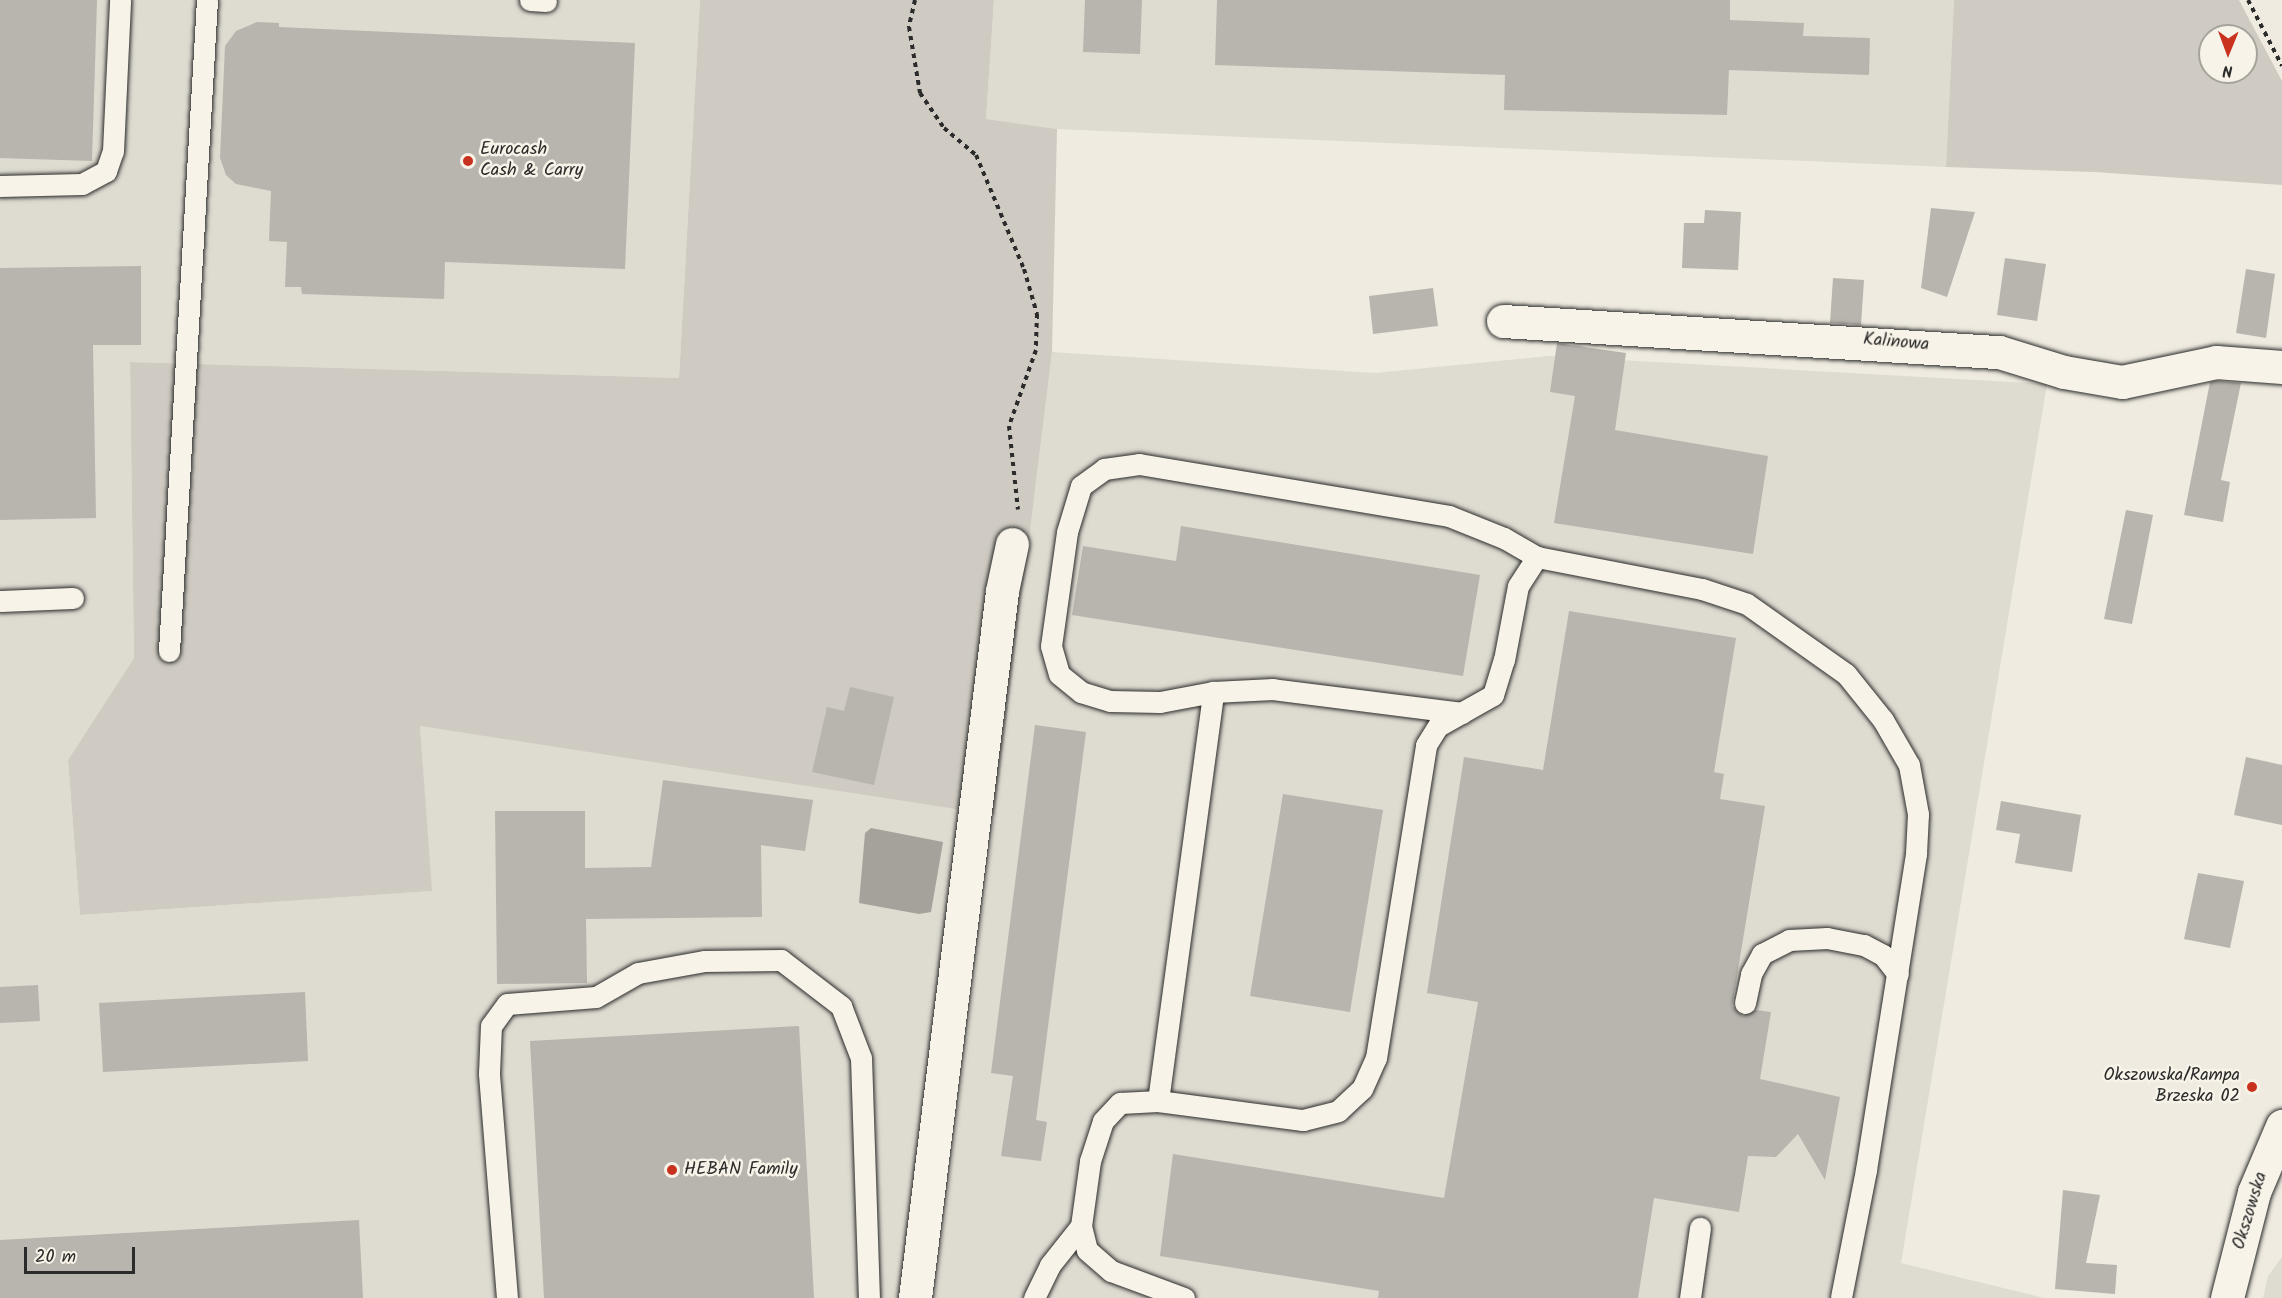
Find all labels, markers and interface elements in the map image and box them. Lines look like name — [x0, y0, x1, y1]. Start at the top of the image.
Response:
north arrow — [2198, 24, 2258, 84]
text: N — [2222, 58, 2233, 83]
place label: Eurocash Cash & Carry — [480, 140, 583, 182]
marker: Eurocash Cash & Carry — [461, 154, 475, 168]
street label: Kalinowa — [1862, 329, 1930, 357]
place label: Okszowska/Rampa Brzeska 02 — [2103, 1066, 2240, 1108]
marker: Okszowska/Rampa Brzeska 02 — [2245, 1080, 2259, 1094]
place label: HEBAN Family — [684, 1159, 798, 1181]
marker: HEBAN Family — [665, 1163, 679, 1177]
street label: Okszowska — [2229, 1170, 2273, 1252]
scale bar — [27, 1235, 138, 1273]
text: 20 m — [35, 1243, 76, 1272]

